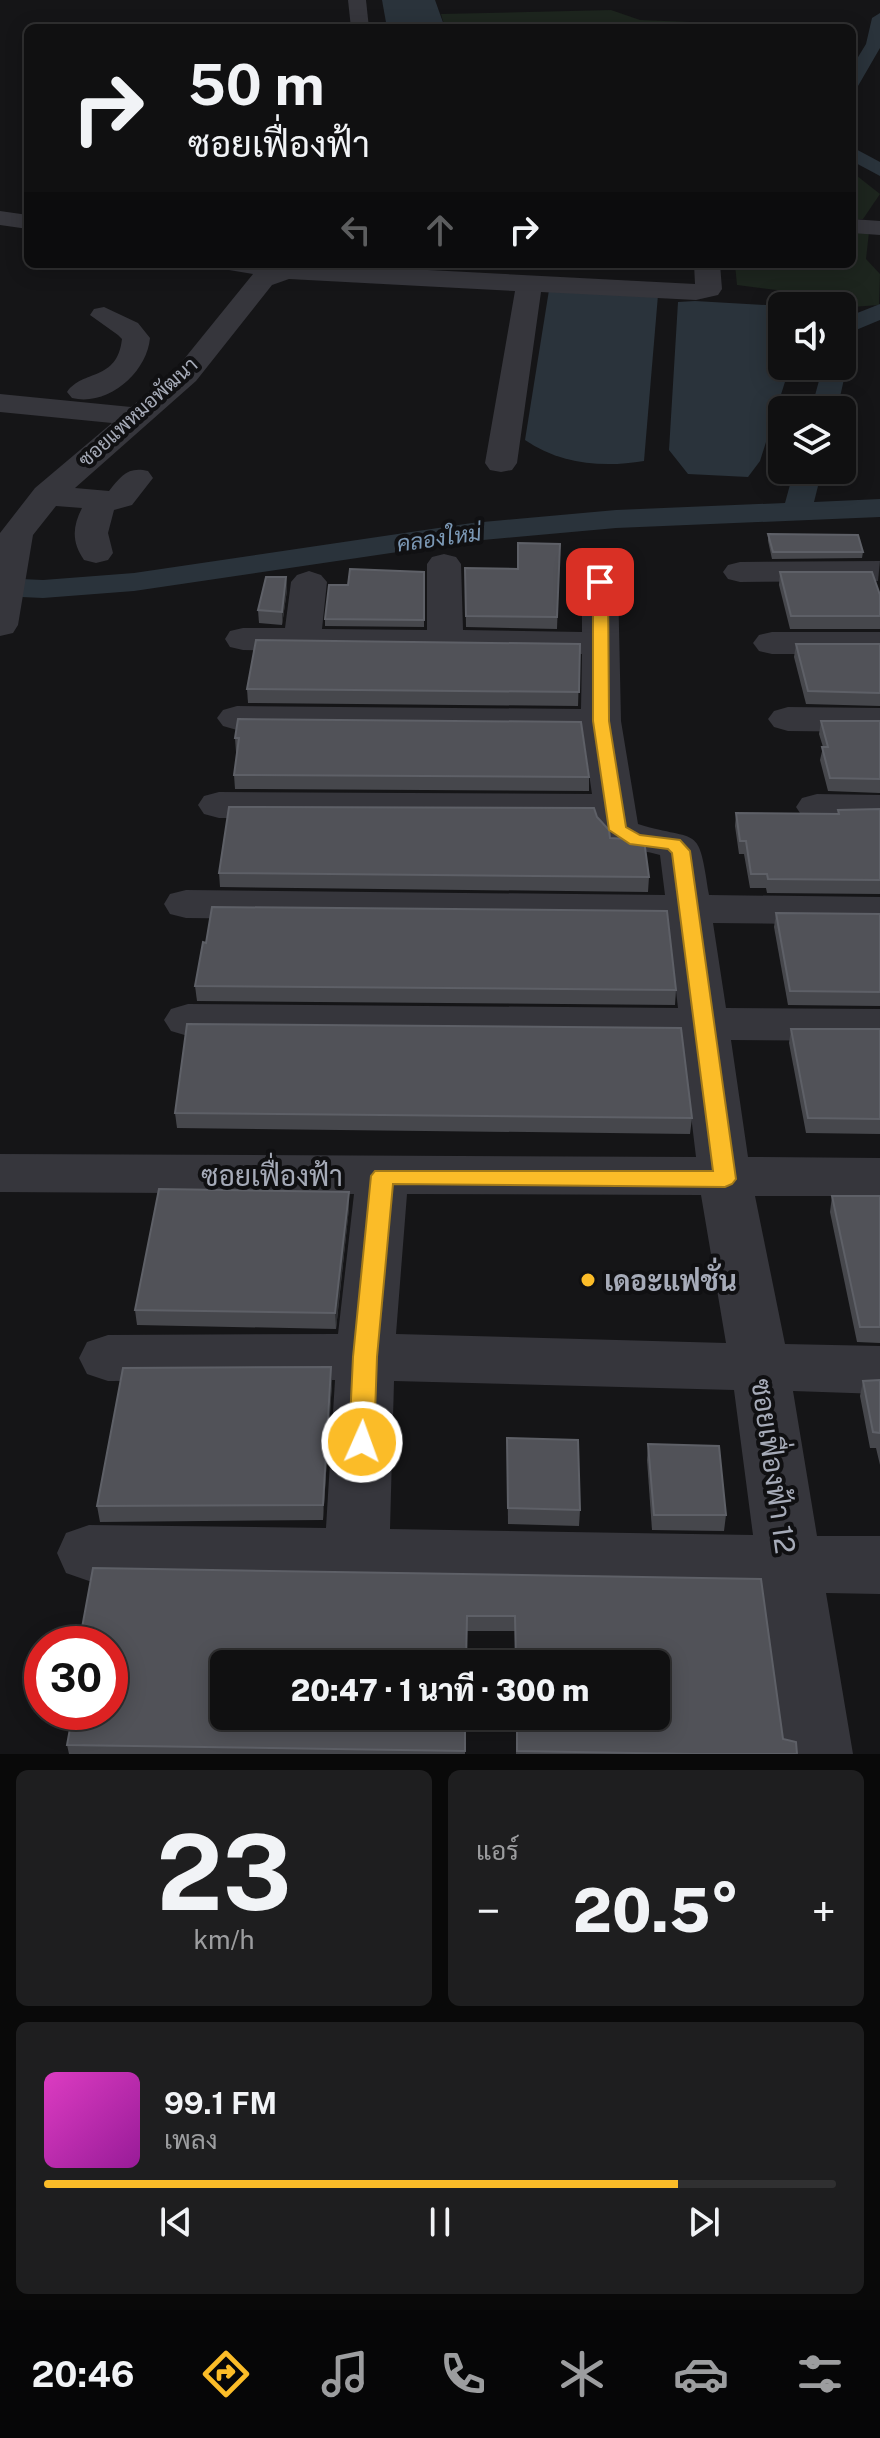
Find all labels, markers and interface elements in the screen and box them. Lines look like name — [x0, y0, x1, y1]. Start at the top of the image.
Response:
text: 50 m — [188, 52, 325, 118]
icon: right — [56, 56, 160, 160]
text: ซอยเฟื่องฟ้า — [188, 123, 370, 165]
icon: left — [334, 208, 378, 252]
icon: ahead — [418, 208, 462, 252]
icon: right — [502, 208, 546, 252]
map controls — [768, 292, 856, 484]
button: sound — [768, 292, 856, 380]
street label: ซอยแพหมอพัฒนา — [74, 352, 202, 472]
button: layers — [768, 396, 856, 484]
water label: คลองใหม่ — [395, 518, 484, 557]
pin — [566, 548, 634, 616]
icon: arrive — [578, 560, 622, 604]
street label: ซอยเฟื่องฟ้า — [201, 1152, 343, 1192]
place label: เดอะแฟชั่น — [604, 1257, 737, 1297]
marker: เดอะแฟชั่น — [579, 1271, 597, 1289]
street label: ซอยเฟื่องฟ้า 12 — [745, 1375, 810, 1556]
position arrow — [320, 1400, 404, 1484]
speed limit sign: 30 — [24, 1626, 128, 1730]
text: 20:47 · 1 นาที · 300 m — [291, 1672, 589, 1708]
text: 23 — [156, 1811, 292, 1933]
text: แอร์ — [476, 1835, 519, 1866]
text: 20.5° — [573, 1875, 739, 1946]
text: − — [476, 1885, 500, 1937]
text: + — [812, 1885, 836, 1937]
text: km/h — [193, 1924, 255, 1955]
text: 99.1 FM — [164, 2085, 277, 2121]
text: เพลง — [164, 2124, 218, 2155]
icon: previous — [154, 2200, 198, 2244]
icon: pause — [418, 2200, 462, 2244]
icon: next — [682, 2200, 726, 2244]
icon: directions — [198, 2346, 254, 2402]
icon: music — [317, 2346, 373, 2402]
icon: phone — [435, 2346, 491, 2402]
icon: climate — [554, 2346, 610, 2402]
icon: car — [673, 2346, 729, 2402]
icon: filters — [792, 2346, 848, 2402]
text: 20:46 — [31, 2353, 135, 2395]

